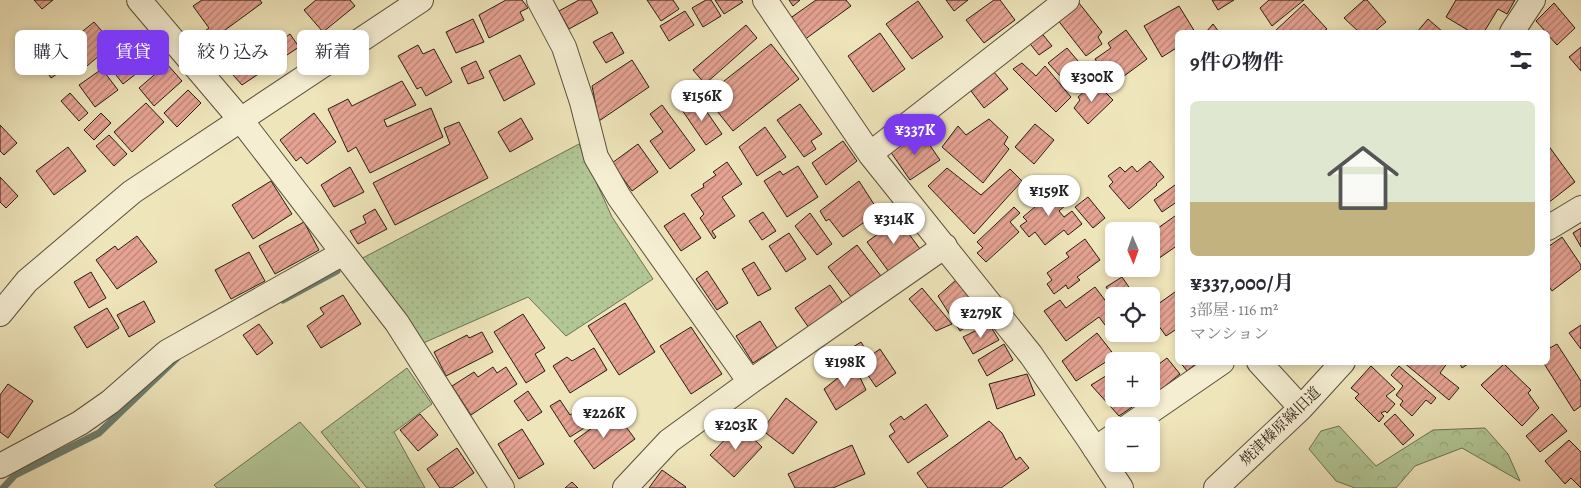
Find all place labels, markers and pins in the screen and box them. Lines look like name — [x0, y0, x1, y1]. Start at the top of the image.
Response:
pin: ¥300K — [1057, 61, 1127, 103]
pin: ¥156K — [667, 80, 737, 122]
pin: ¥337K — [880, 114, 950, 156]
pin: ¥159K — [1014, 174, 1084, 217]
pin: ¥314K — [859, 202, 929, 245]
pin: ¥279K — [946, 296, 1016, 339]
pin: ¥198K — [810, 346, 880, 388]
pin: ¥226K — [569, 396, 639, 439]
pin: ¥203K — [701, 408, 771, 451]

